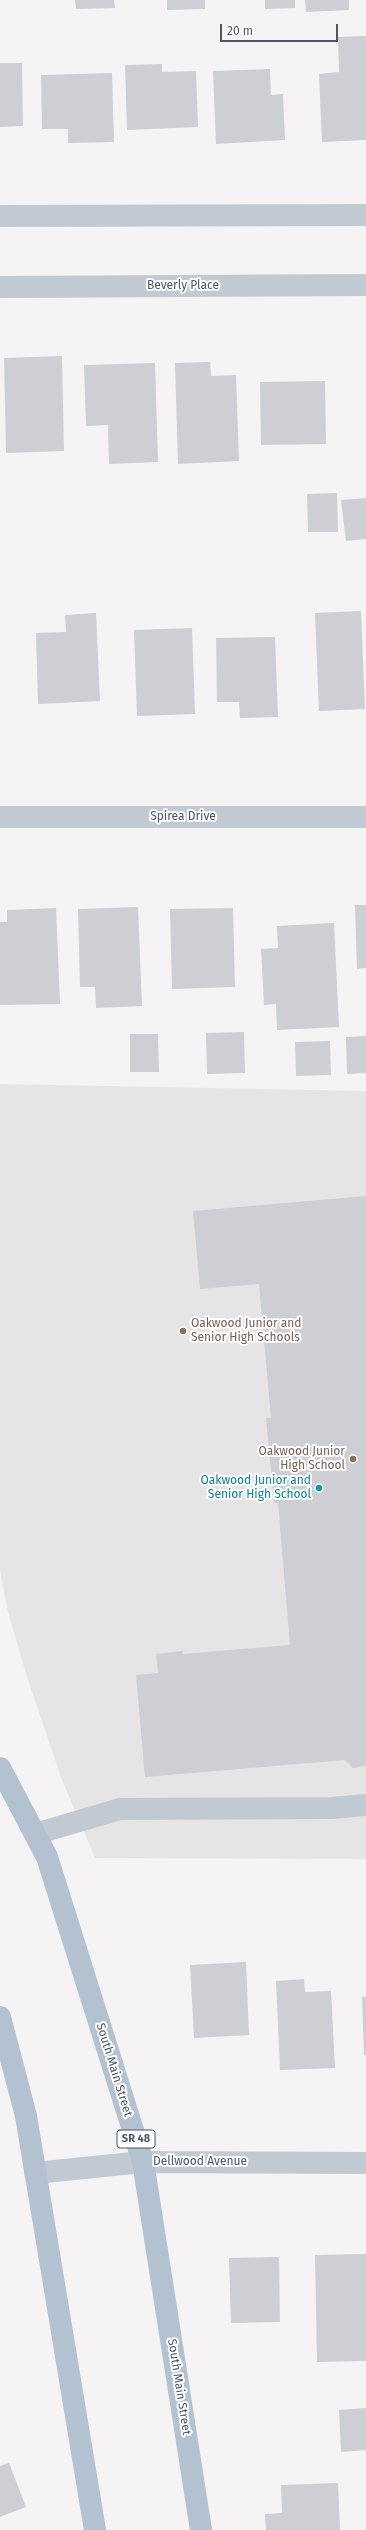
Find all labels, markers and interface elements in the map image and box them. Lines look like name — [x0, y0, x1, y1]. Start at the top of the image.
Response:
scale bar — [222, 16, 340, 42]
text: 20 m — [227, 24, 253, 38]
street label: Beverly Place — [147, 279, 219, 293]
street label: Spirea Drive — [150, 810, 216, 824]
place label: Oakwood Junior and Senior High Schools — [191, 1317, 301, 1345]
marker: Oakwood Junior and Senior High Schools — [178, 1326, 188, 1336]
place label: Oakwood Junior High School — [258, 1445, 345, 1473]
marker: Oakwood Junior High School — [348, 1454, 358, 1464]
place label: Oakwood Junior and Senior High School — [201, 1474, 311, 1502]
marker: Oakwood Junior and Senior High School — [314, 1483, 324, 1493]
street label: South Main Street — [93, 2021, 135, 2119]
road number: SR 48 — [117, 2130, 155, 2148]
street label: Dellwood Avenue — [153, 2155, 247, 2169]
street label: South Main Street — [164, 2338, 194, 2436]

